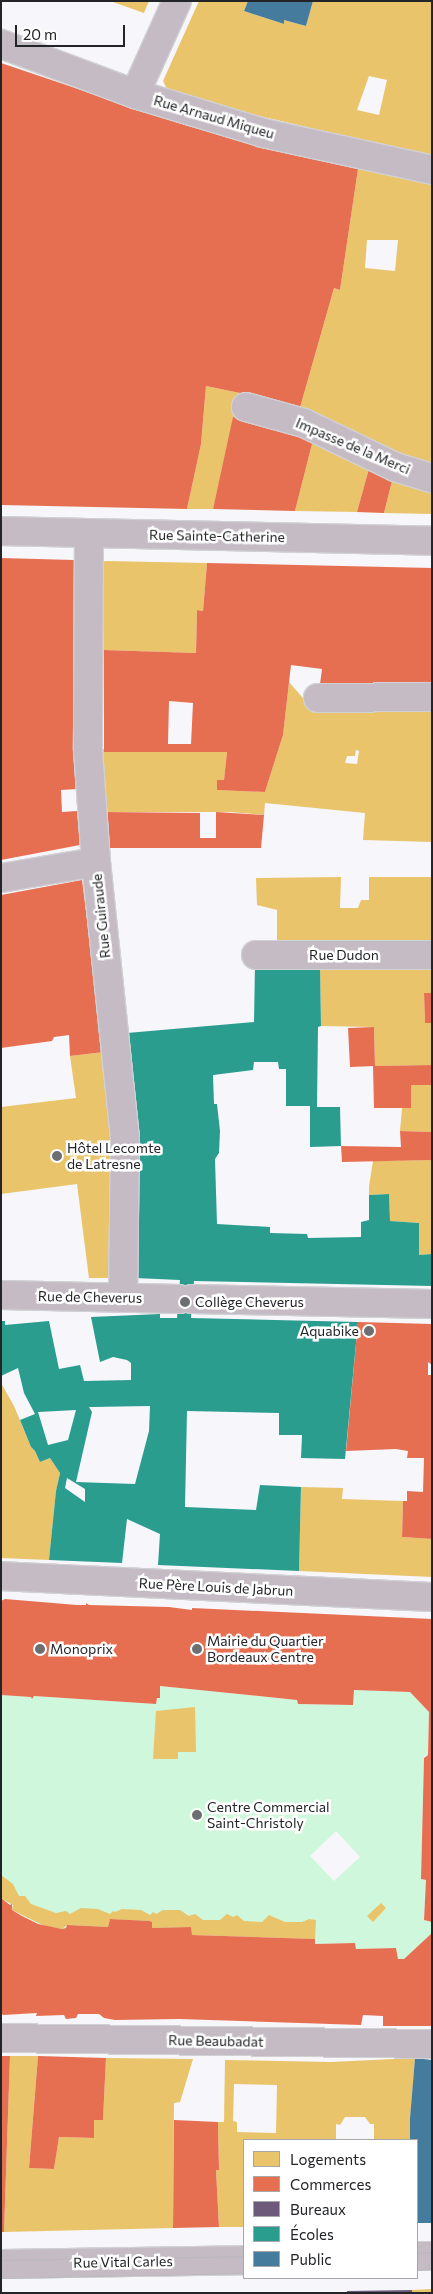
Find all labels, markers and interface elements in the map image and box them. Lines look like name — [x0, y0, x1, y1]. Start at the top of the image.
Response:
scale bar — [18, 15, 128, 47]
text: 20 m — [23, 25, 57, 43]
street label: Rue Arnaud Miqueu — [152, 92, 276, 142]
street label: Impasse de la Merci — [293, 414, 413, 478]
street label: Rue Sainte-Catherine — [149, 526, 285, 546]
street label: Rue Guiraude — [88, 873, 114, 959]
street label: Rue Dudon — [309, 947, 379, 963]
place label: Hôtel Lecomte de Latresne — [67, 1140, 161, 1172]
marker: Hôtel Lecomte de Latresne — [51, 1150, 63, 1162]
street label: Rue de Cheverus — [38, 1288, 142, 1306]
place label: Collège Cheverus — [195, 1294, 304, 1310]
marker: Collège Cheverus — [179, 1296, 191, 1308]
place label: Aquabike — [300, 1323, 359, 1339]
marker: Aquabike — [363, 1325, 375, 1337]
street label: Rue Père Louis de Jabrun — [138, 1575, 294, 1599]
place label: Mairie du Quartier Bordeaux Centre — [207, 1633, 324, 1665]
place label: Monoprix — [50, 1641, 113, 1657]
marker: Monoprix — [34, 1643, 46, 1655]
marker: Mairie du Quartier Bordeaux Centre — [191, 1643, 203, 1655]
place label: Centre Commercial Saint-Christoly — [207, 1799, 330, 1831]
marker: Centre Commercial Saint-Christoly — [191, 1809, 203, 1821]
street label: Rue Beaubadat — [168, 2032, 264, 2050]
legend — [243, 2139, 418, 2279]
text: Logements — [290, 2150, 366, 2168]
text: Commerces — [290, 2175, 371, 2193]
text: Bureaux — [290, 2200, 346, 2218]
text: Écoles — [290, 2225, 334, 2243]
text: Public — [290, 2250, 332, 2268]
street label: Rue Vital Carles — [73, 2253, 173, 2271]

